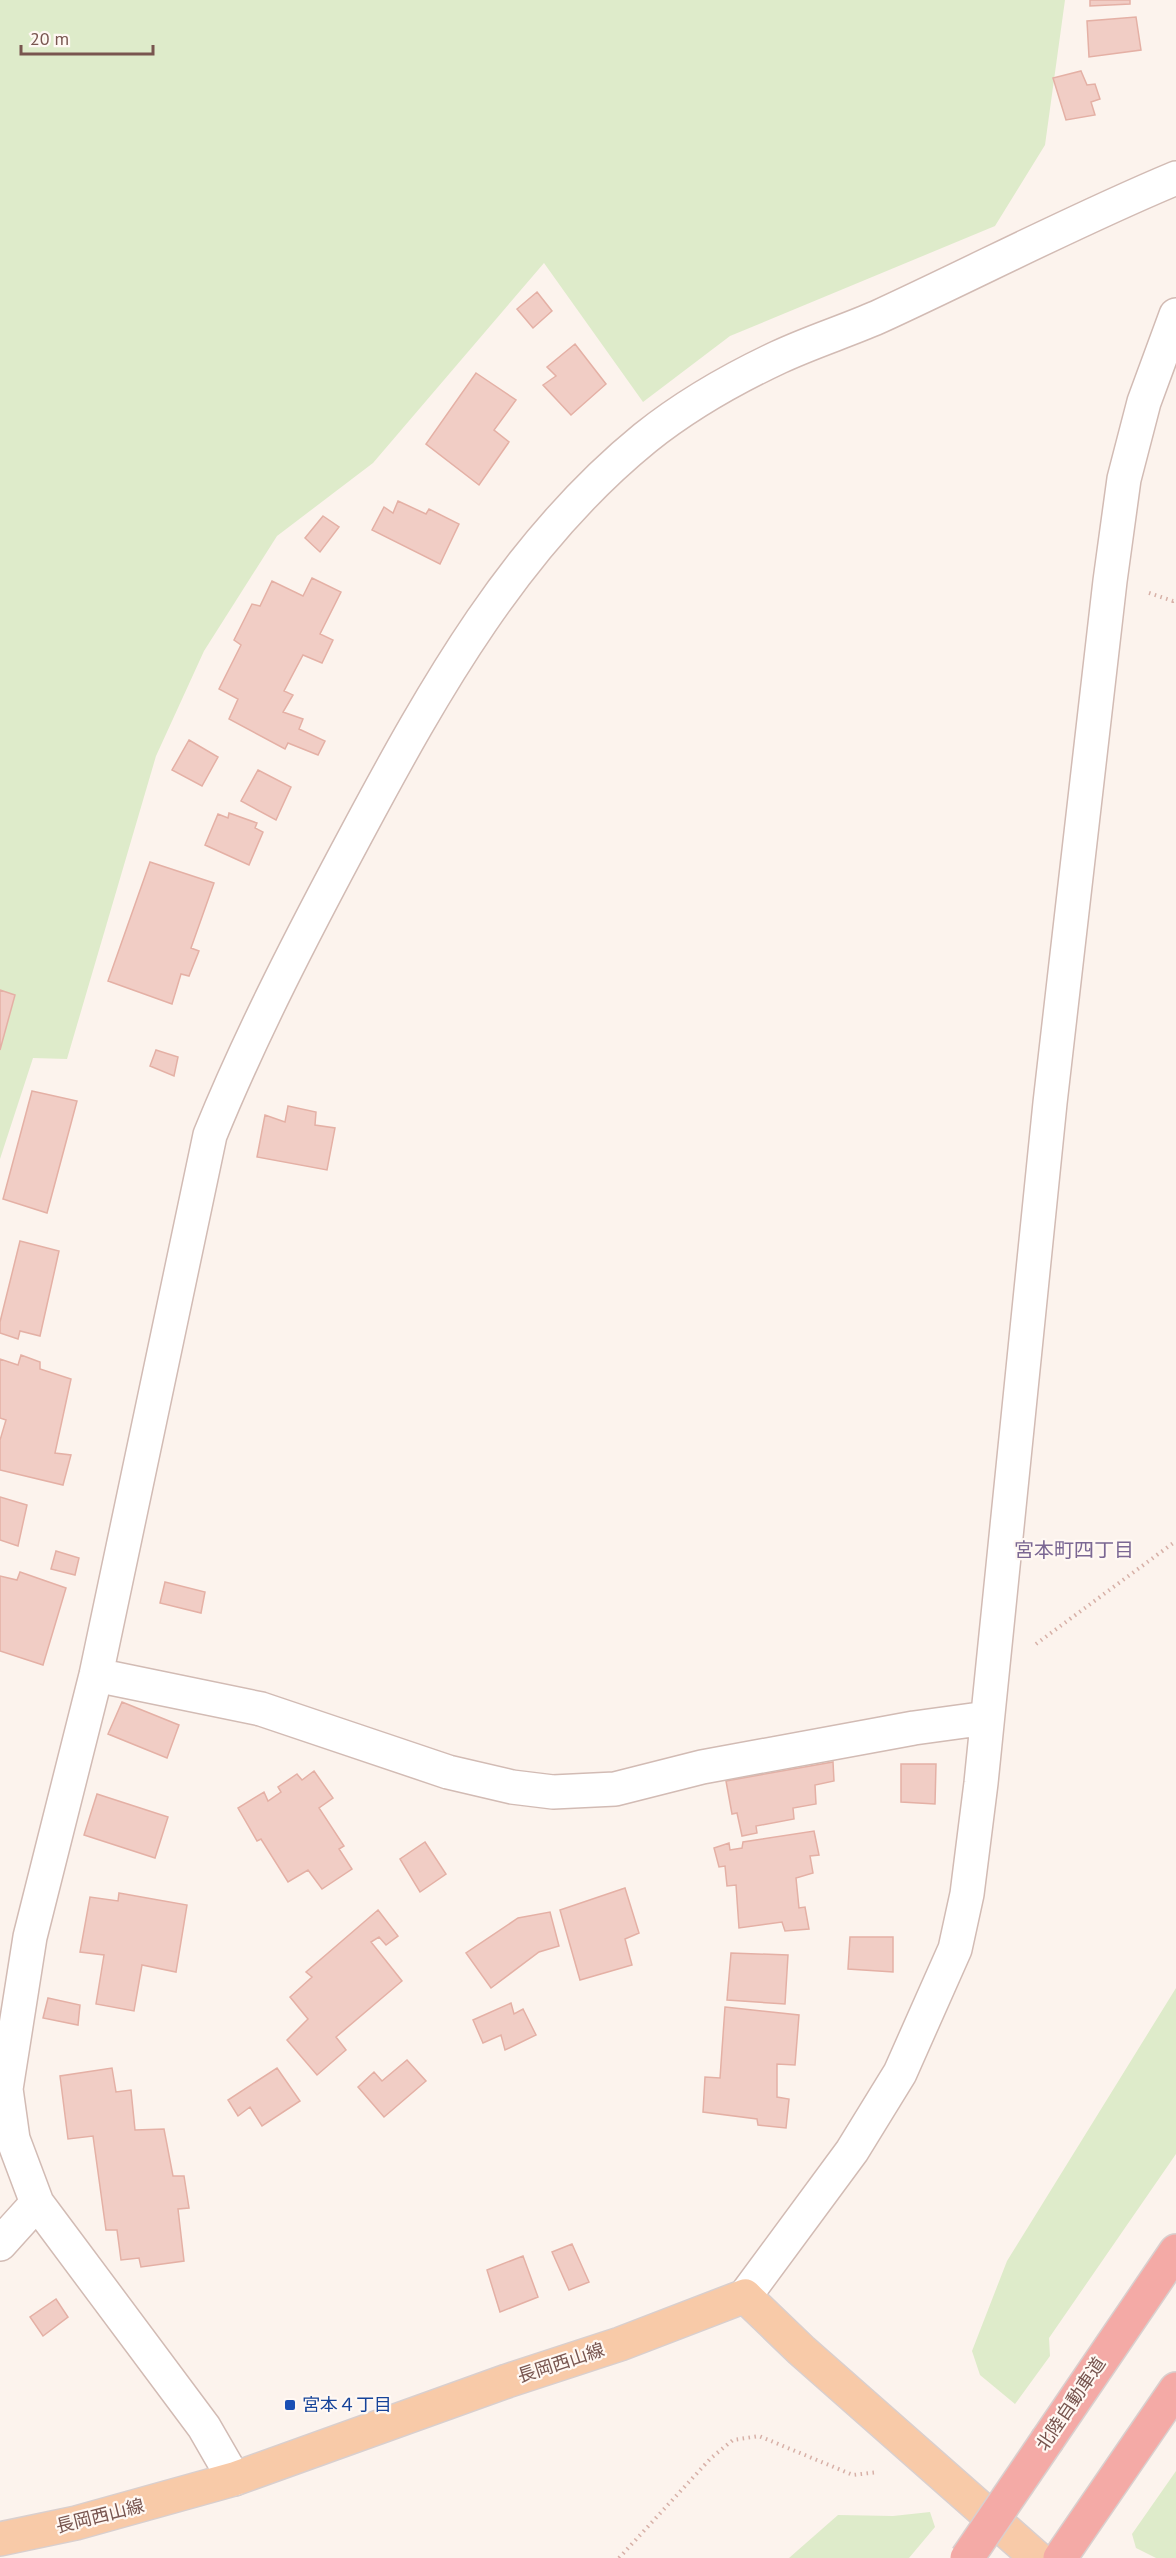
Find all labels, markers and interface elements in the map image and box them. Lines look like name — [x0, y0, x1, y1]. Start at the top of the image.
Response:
scale bar — [21, 18, 153, 56]
text: 20 m — [30, 27, 69, 50]
district label: 宮本町四丁目 — [1014, 1537, 1134, 1563]
street label: 長岡西山線 — [514, 2338, 607, 2387]
street label: 北陸自動車道 — [1031, 2353, 1110, 2455]
place label: 宮本４丁目 — [302, 2393, 392, 2416]
marker: 宮本４丁目 — [283, 2398, 297, 2412]
street label: 長岡西山線 — [53, 2493, 146, 2538]

